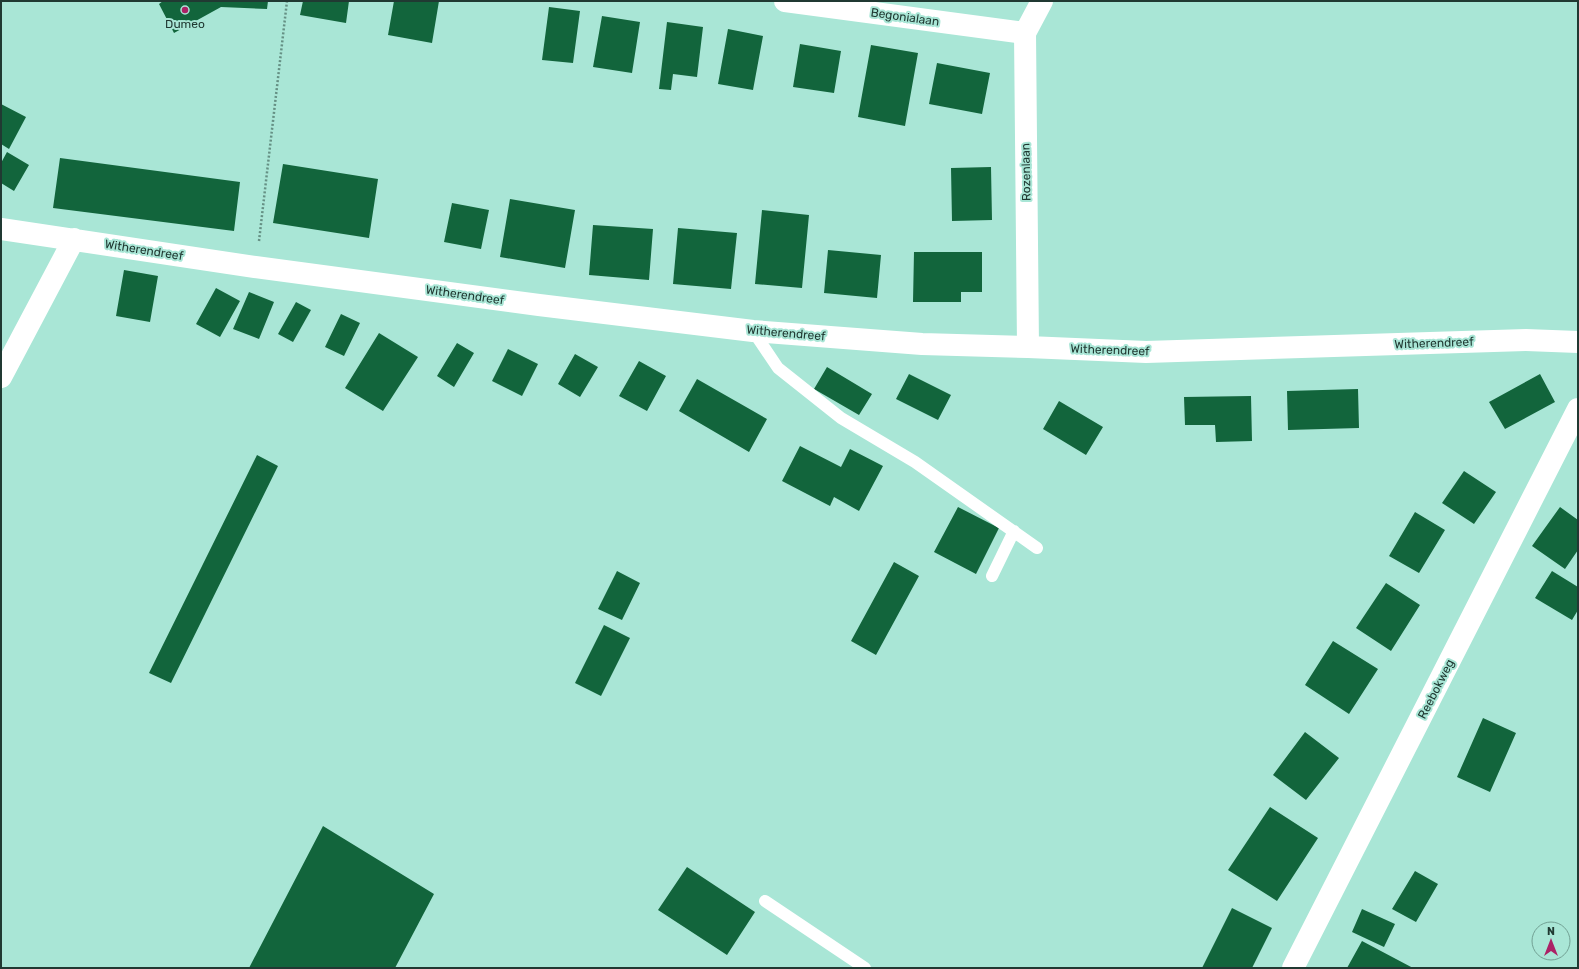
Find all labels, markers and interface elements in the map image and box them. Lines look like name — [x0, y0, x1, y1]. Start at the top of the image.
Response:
marker: Dumeo — [180, 5, 190, 15]
street label: Begonialaan — [870, 5, 940, 29]
place label: Dumeo — [165, 17, 205, 31]
street label: Rozenlaan — [1018, 143, 1034, 201]
street label: Witherendreef — [104, 237, 185, 263]
street label: Witherendreef — [425, 283, 506, 307]
street label: Witherendreef — [746, 323, 826, 343]
street label: Witherendreef — [1394, 335, 1474, 351]
street label: Witherendreef — [1070, 342, 1150, 358]
street label: Reebokweg — [1415, 657, 1457, 721]
north arrow — [1531, 921, 1571, 961]
text: N — [1547, 925, 1555, 938]

